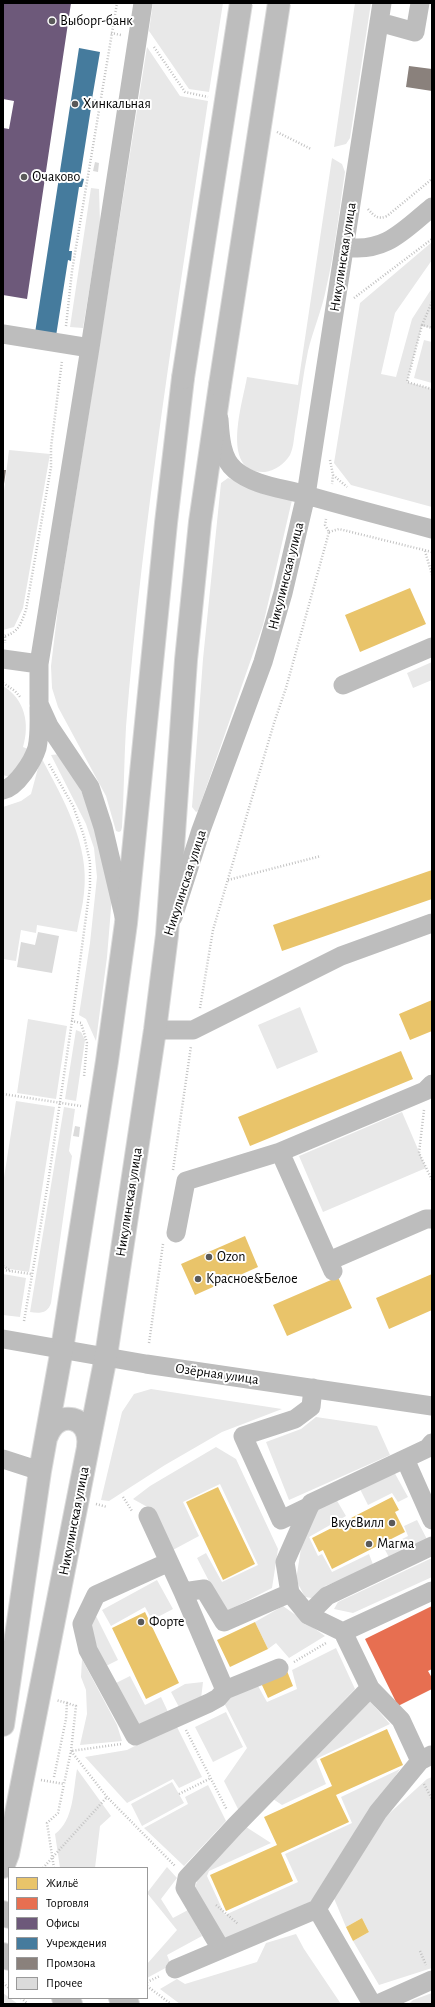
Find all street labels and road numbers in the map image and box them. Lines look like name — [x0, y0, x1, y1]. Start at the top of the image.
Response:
street label: Никулинская улица — [326, 201, 360, 313]
street label: Никулинская улица — [264, 520, 308, 632]
street label: Никулинская улица — [160, 828, 210, 938]
street label: Никулинская улица — [112, 1146, 146, 1258]
street label: Озёрная улица — [174, 1360, 260, 1388]
street label: Никулинская улица — [55, 1465, 93, 1577]

